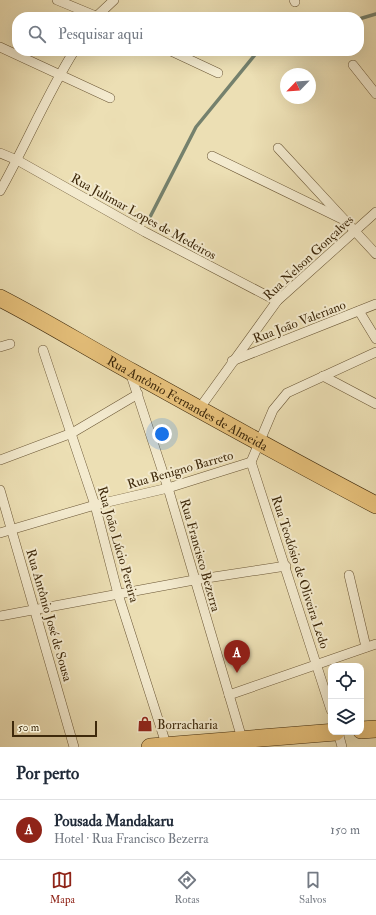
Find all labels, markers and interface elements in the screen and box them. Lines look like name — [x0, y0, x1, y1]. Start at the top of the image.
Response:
search box — [12, 12, 364, 56]
icon: search — [26, 23, 48, 45]
text: Pesquisar aqui — [58, 25, 143, 44]
north arrow — [280, 68, 316, 104]
street label: Rua Julimar Lopes de Medeiros — [68, 170, 219, 265]
street label: Rua Nelson Gonçalves — [260, 211, 357, 304]
street label: Rua João Valeriano — [251, 297, 348, 347]
street label: Rua Antônio Fernandes de Almeida — [104, 353, 271, 455]
your location — [152, 424, 172, 444]
street label: Rua Benigno Barreto — [125, 447, 235, 493]
street label: Rua João Lúcio Pereira — [94, 484, 142, 605]
street label: Rua Teodósio de Oliveira Ledo — [268, 494, 332, 651]
street label: Rua Francisco Bezerra — [176, 497, 224, 614]
street label: Rua Antônio José de Sousa — [22, 547, 76, 684]
pin: A — [224, 640, 250, 673]
map controls — [328, 663, 364, 735]
button: locate — [328, 663, 364, 699]
button: layers — [328, 699, 364, 735]
shop icon: Borracharia — [136, 715, 154, 733]
place label: Borracharia — [157, 717, 219, 733]
scale bar — [12, 719, 97, 738]
text: 50 m — [18, 721, 39, 734]
text: Por perto — [16, 763, 79, 784]
text: Pousada Mandakaru — [54, 812, 174, 831]
text: A — [25, 822, 33, 838]
text: 150 m — [330, 822, 360, 838]
text: Hotel · Rua Francisco Bezerra — [54, 831, 208, 847]
tab: Mapa — [50, 869, 75, 906]
tab: Rotas — [175, 869, 199, 906]
tab: Salvos — [299, 869, 326, 906]

